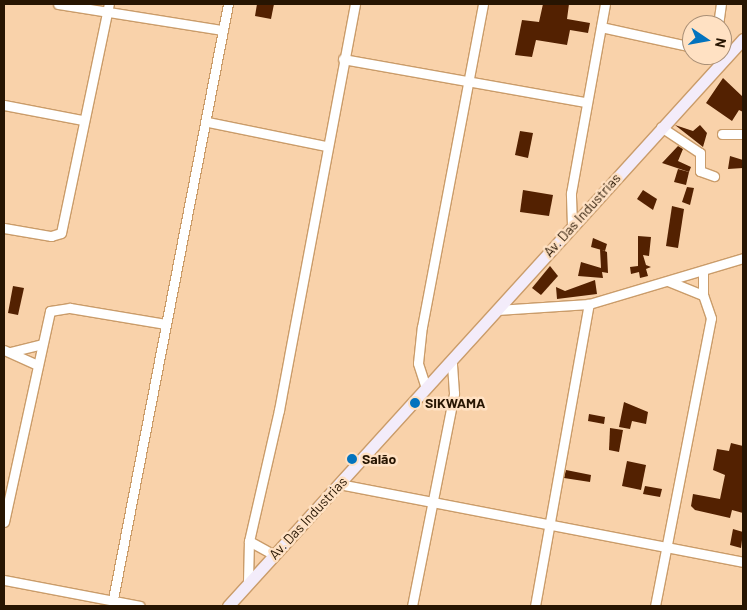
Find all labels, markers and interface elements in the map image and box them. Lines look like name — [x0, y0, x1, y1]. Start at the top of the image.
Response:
north arrow — [682, 15, 732, 65]
text: N — [712, 37, 730, 49]
street label: Av. Das Industrias — [540, 170, 624, 260]
place label: SIKWAMA — [425, 395, 485, 411]
marker: SIKWAMA — [409, 397, 421, 409]
place label: Salão — [362, 451, 396, 467]
marker: Salão — [346, 453, 358, 465]
street label: Av. Das Industrias — [265, 473, 351, 563]

